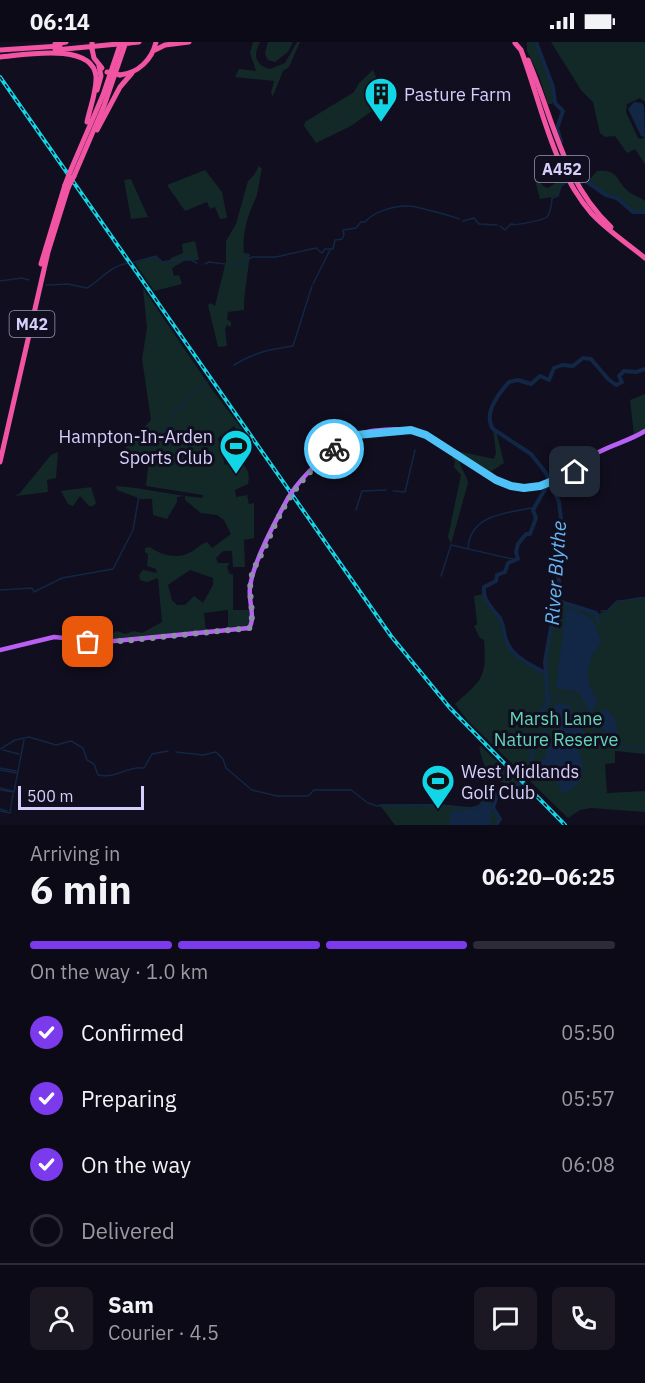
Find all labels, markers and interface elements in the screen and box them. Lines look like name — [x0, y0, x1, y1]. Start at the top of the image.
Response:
text: 06:14 — [30, 7, 90, 36]
building icon: Pasture Farm — [363, 76, 399, 123]
place label: Pasture Farm — [404, 83, 511, 106]
road number: A452 — [535, 156, 589, 182]
road number: M42 — [9, 311, 54, 337]
courier — [304, 419, 364, 479]
place label: Hampton-In-Arden Sports Club — [59, 425, 213, 469]
sports icon: Hampton-In-Arden Sports Club — [218, 428, 254, 475]
icon: bike — [318, 433, 351, 466]
pin — [549, 446, 600, 497]
icon: home — [558, 455, 591, 488]
water label: River Blythe — [538, 520, 572, 626]
pin — [62, 616, 113, 667]
icon: bag — [71, 625, 104, 658]
park label: Marsh Lane Nature Reserve — [494, 707, 618, 751]
place label: West Midlands Golf Club — [461, 760, 579, 804]
sports icon: West Midlands Golf Club — [420, 763, 456, 810]
scale bar — [18, 783, 144, 810]
text: 500 m — [27, 786, 74, 806]
text: Arriving in — [30, 840, 120, 867]
text: 06:20–06:25 — [482, 862, 615, 891]
text: 6 min — [30, 864, 132, 915]
text: On the way · 1.0 km — [30, 958, 208, 985]
icon: check — [30, 1016, 63, 1049]
text: Confirmed — [81, 1018, 184, 1047]
text: 05:50 — [561, 1019, 615, 1046]
icon: check — [30, 1082, 63, 1115]
text: Preparing — [81, 1084, 176, 1113]
text: 05:57 — [561, 1085, 615, 1112]
icon: check — [30, 1148, 63, 1181]
text: On the way — [81, 1150, 191, 1179]
text: 06:08 — [561, 1151, 615, 1178]
text: Delivered — [81, 1216, 175, 1245]
button: person — [30, 1287, 93, 1350]
button: chat — [474, 1287, 537, 1350]
button: phone — [552, 1287, 615, 1350]
text: Sam — [108, 1290, 154, 1319]
text: Courier · 4.5 — [108, 1319, 219, 1346]

